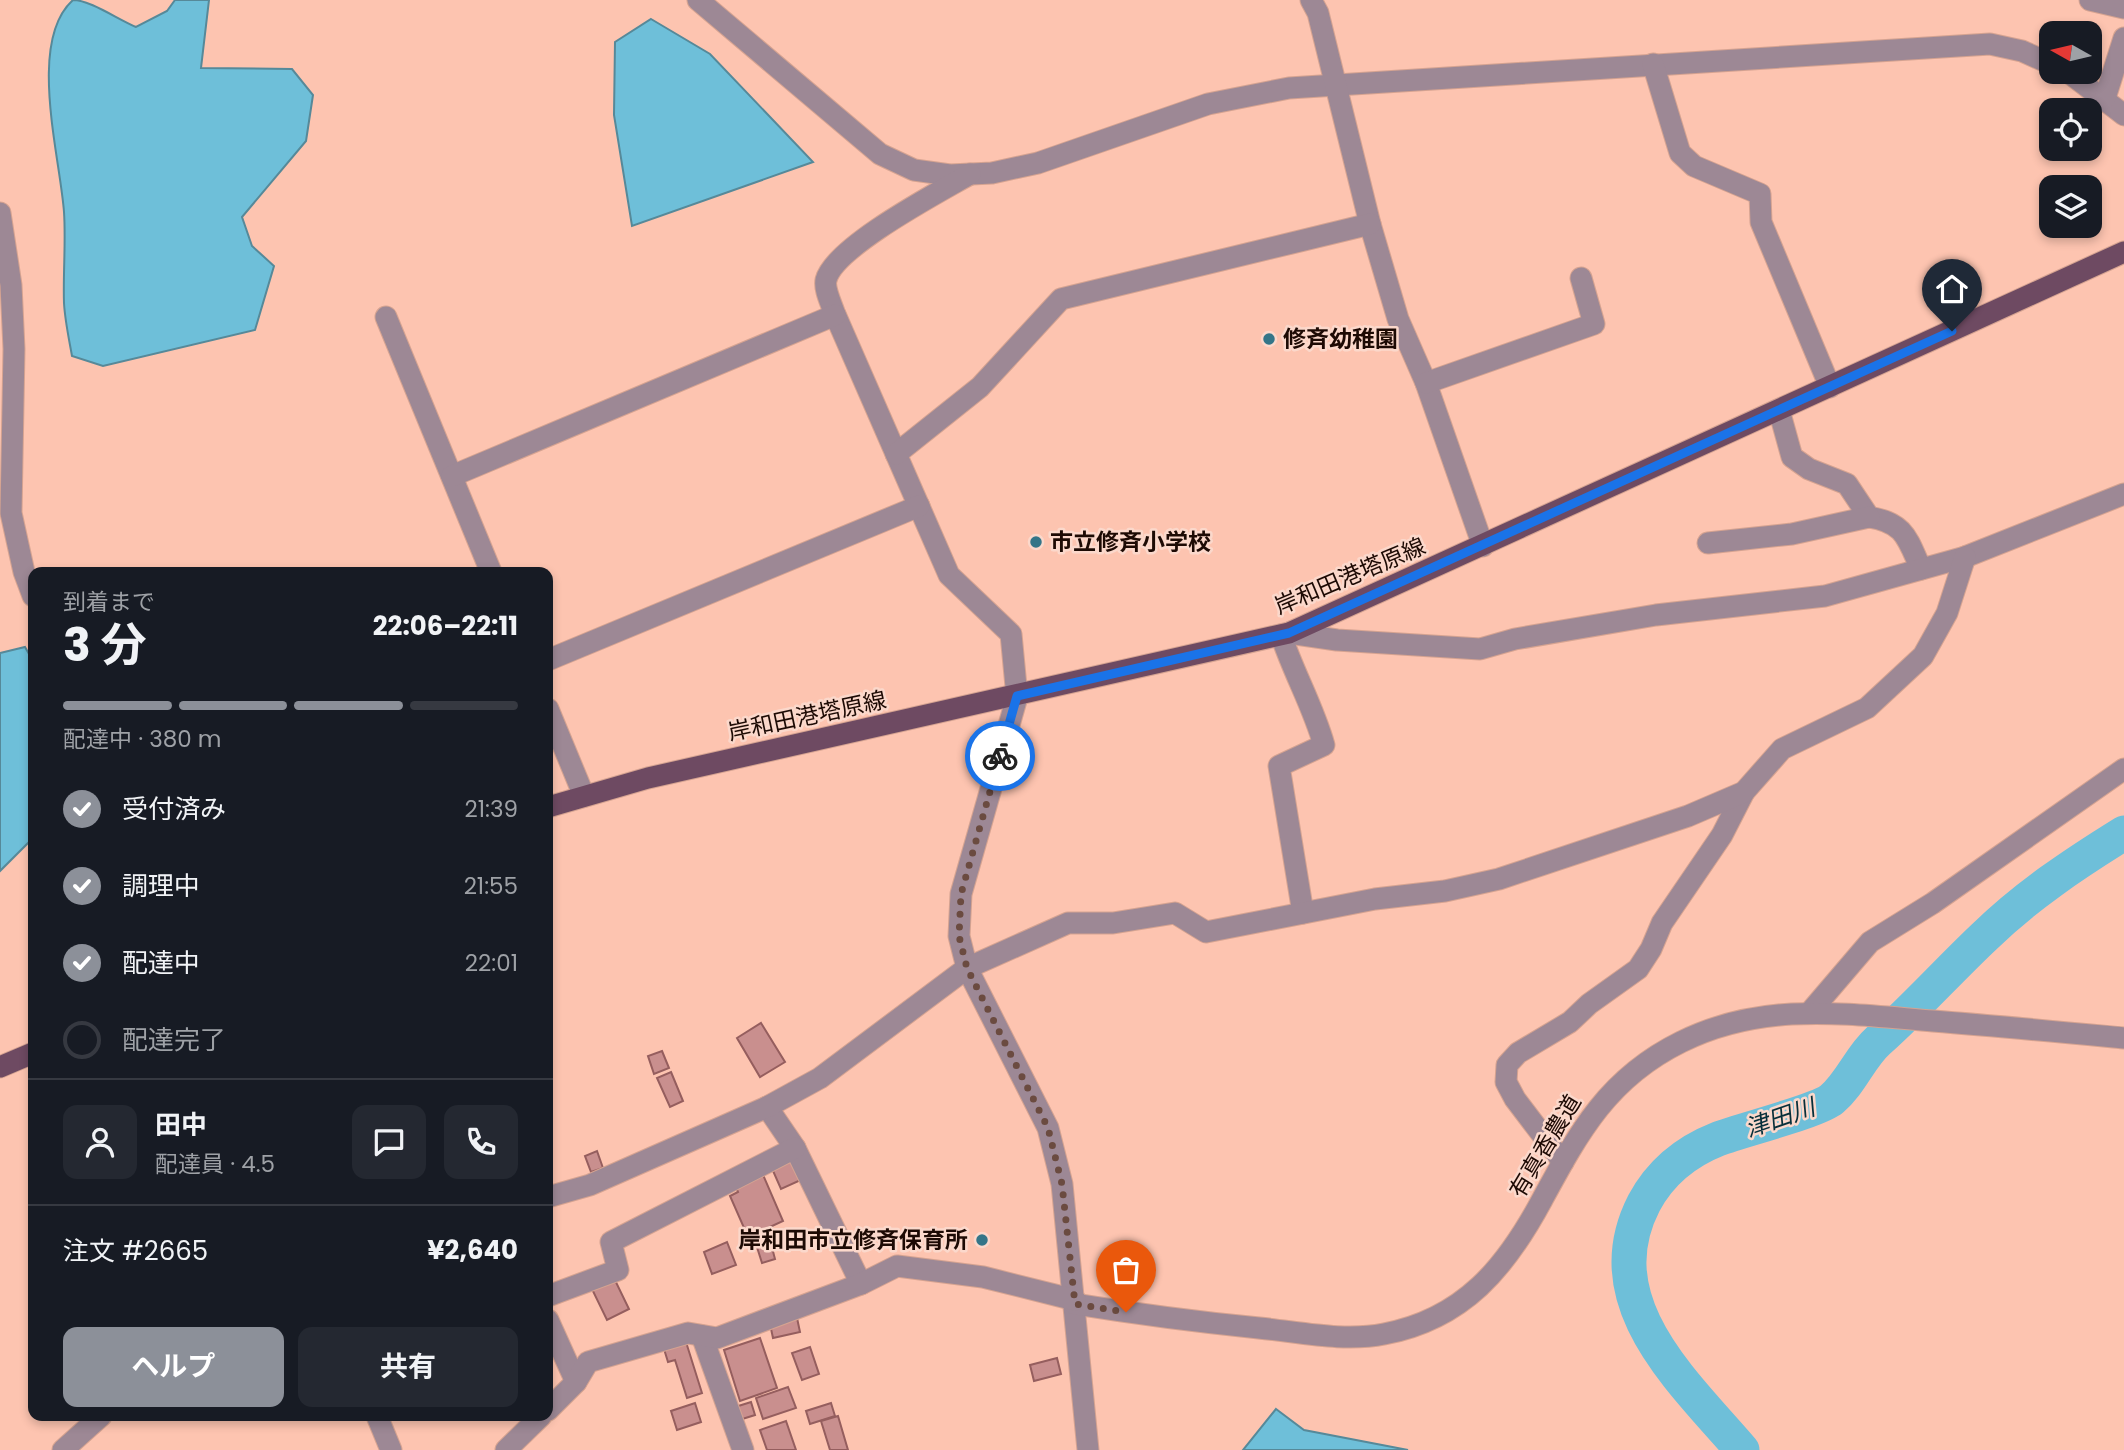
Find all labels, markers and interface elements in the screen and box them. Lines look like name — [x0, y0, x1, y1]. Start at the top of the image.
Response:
north arrow — [2039, 21, 2102, 84]
map controls — [2039, 21, 2102, 238]
button: locate — [2039, 98, 2102, 161]
button: layers — [2039, 175, 2102, 238]
pin — [1922, 259, 1982, 331]
icon: home — [1933, 270, 1971, 308]
place label: 修斉幼稚園 — [1283, 323, 1398, 355]
marker: 修斉幼稚園 — [1261, 331, 1277, 347]
place label: 市立修斉小学校 — [1050, 526, 1211, 558]
street label: 岸和田港塔原線 — [1270, 530, 1430, 622]
marker: 市立修斉小学校 — [1028, 534, 1044, 550]
text: 到着まで — [63, 586, 155, 618]
text: 22:06–22:11 — [373, 608, 518, 644]
text: 3 分 — [63, 613, 147, 677]
street label: 岸和田港塔原線 — [725, 684, 889, 748]
courier — [965, 721, 1035, 791]
text: 配達中 · 380 m — [63, 723, 222, 755]
icon: bike — [981, 737, 1019, 775]
icon: check — [63, 790, 101, 828]
text: 受付済み — [122, 791, 226, 827]
text: 21:39 — [464, 793, 518, 825]
icon: check — [63, 867, 101, 905]
text: 調理中 — [122, 868, 200, 904]
text: 21:55 — [464, 870, 518, 902]
icon: check — [63, 944, 101, 982]
text: 配達中 — [122, 945, 200, 981]
text: 22:01 — [465, 947, 518, 979]
text: 配達完了 — [122, 1022, 226, 1058]
street label: 有真香農道 — [1502, 1088, 1588, 1204]
water label: 津田川 — [1740, 1089, 1822, 1145]
button: person — [63, 1105, 137, 1179]
button: chat — [352, 1105, 426, 1179]
button: phone — [444, 1105, 518, 1179]
text: 田中 — [155, 1107, 207, 1143]
text: 配達員 · 4.5 — [155, 1148, 275, 1180]
place label: 岸和田市立修斉保育所 — [738, 1224, 968, 1256]
text: ¥2,640 — [427, 1232, 518, 1268]
marker: 岸和田市立修斉保育所 — [974, 1232, 990, 1248]
text: 注文 #2665 — [63, 1233, 208, 1269]
pin — [1096, 1240, 1156, 1312]
icon: bag — [1107, 1251, 1145, 1289]
button: ヘルプ — [63, 1327, 284, 1407]
button: 共有 — [298, 1327, 518, 1407]

